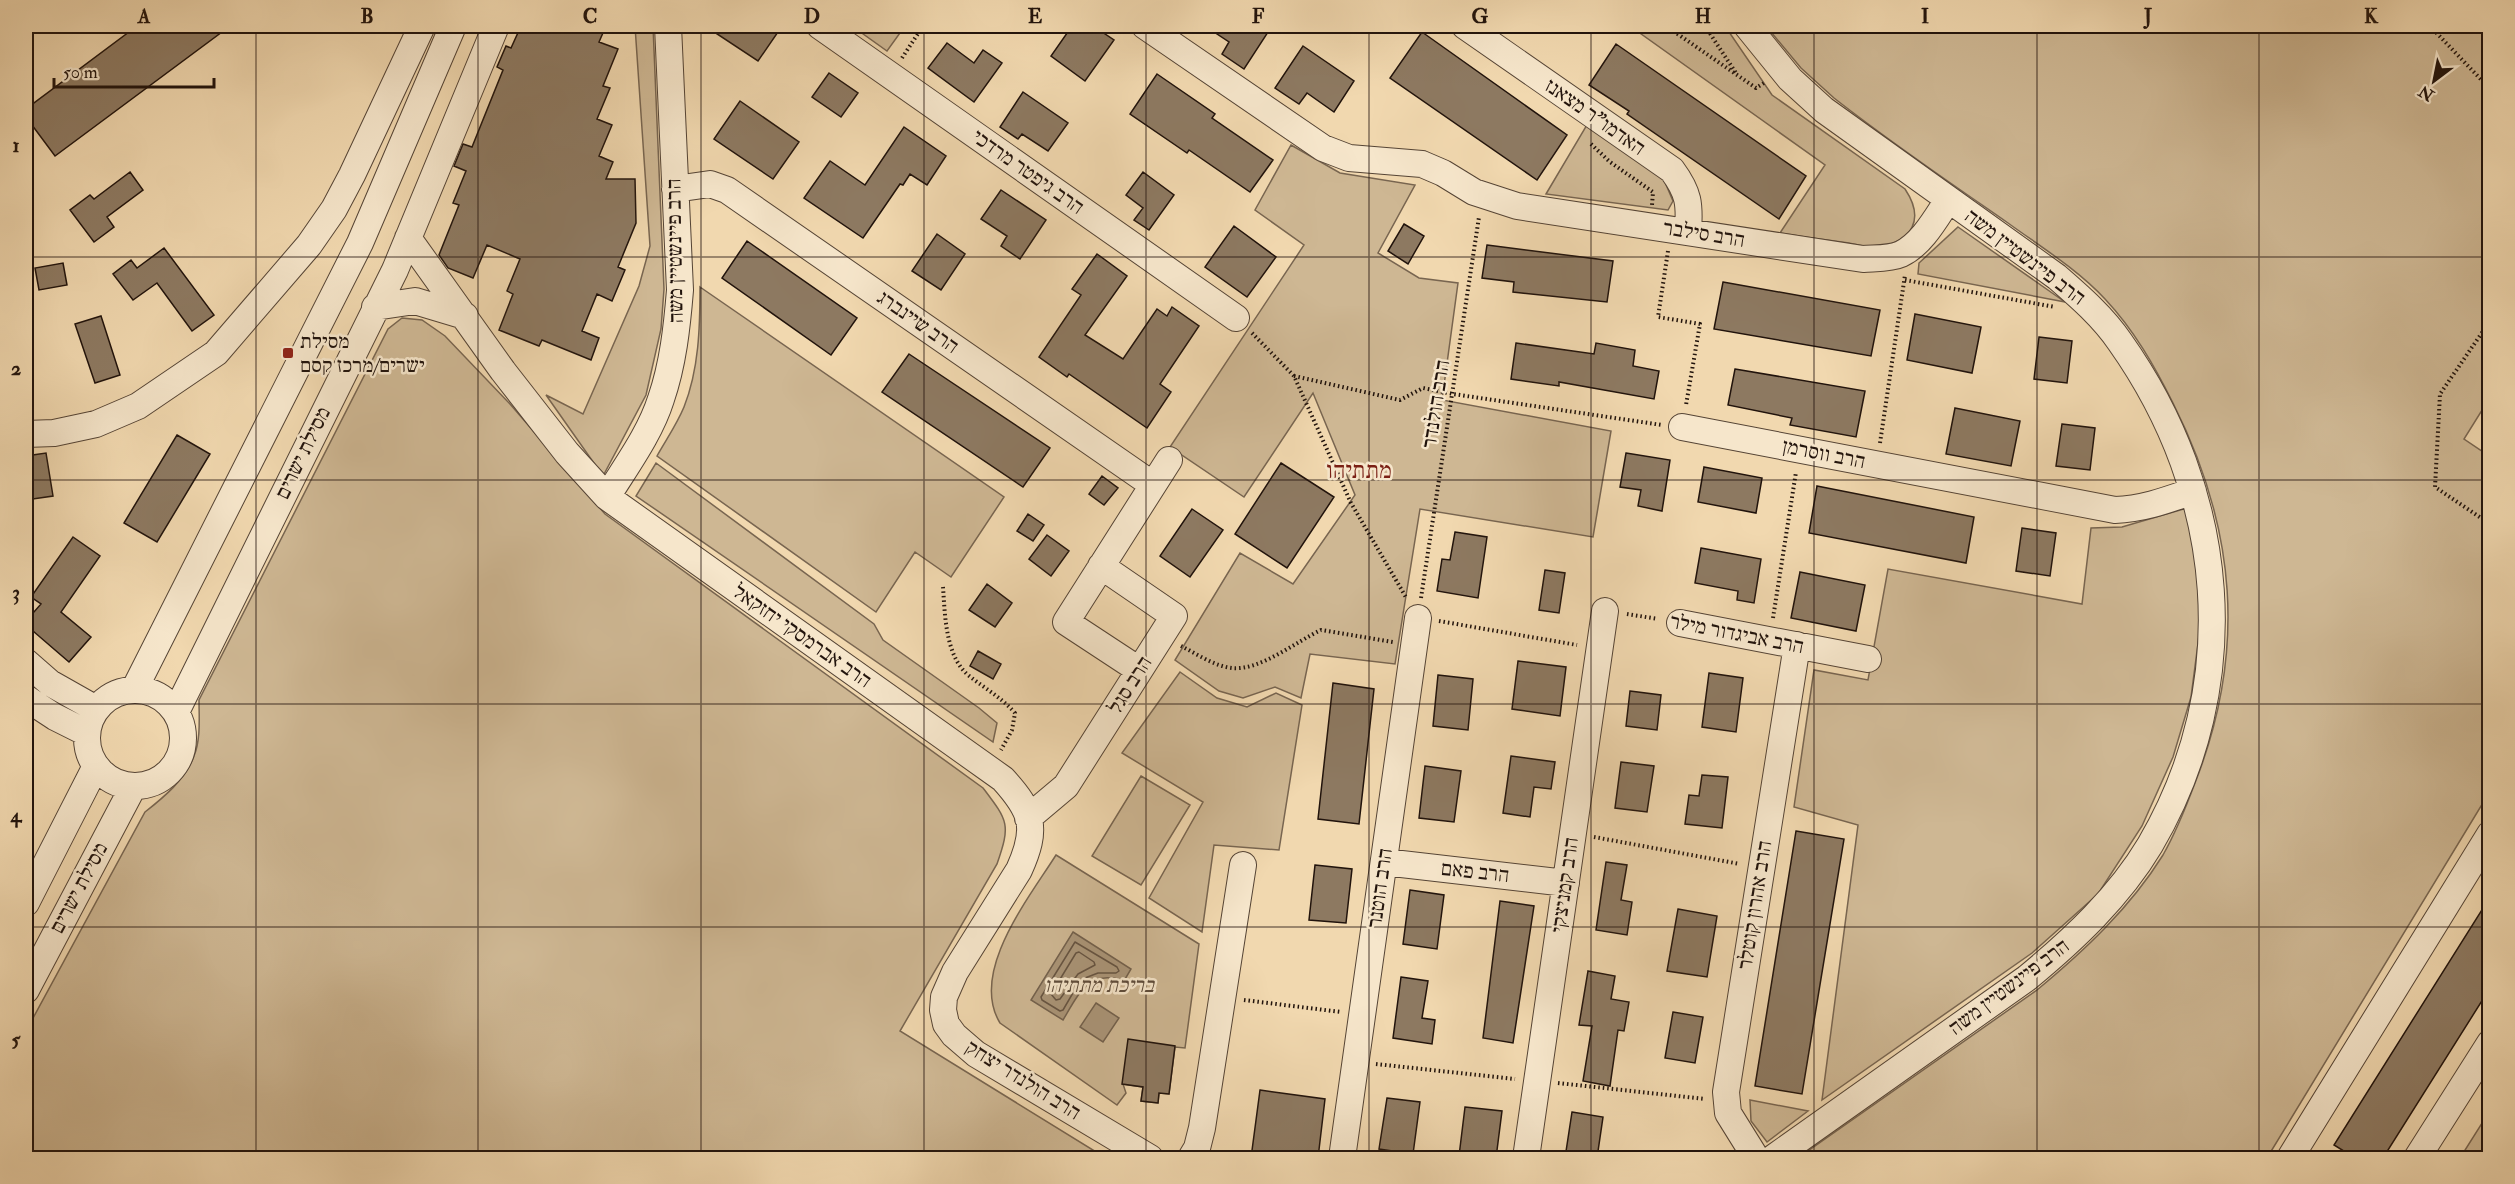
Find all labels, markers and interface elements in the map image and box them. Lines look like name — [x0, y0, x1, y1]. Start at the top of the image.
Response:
text: A — [137, 4, 151, 29]
text: B — [360, 4, 374, 29]
text: C — [583, 4, 597, 29]
text: D — [804, 4, 820, 29]
text: E — [1028, 4, 1043, 29]
text: F — [1252, 4, 1265, 29]
text: G — [1472, 4, 1489, 29]
text: H — [1695, 4, 1711, 29]
text: I — [1921, 4, 1929, 29]
text: J — [2143, 4, 2152, 29]
text: K — [2364, 4, 2379, 29]
scale bar — [54, 51, 214, 89]
north arrow — [2404, 51, 2464, 111]
text: 50 m — [63, 61, 98, 84]
street label: האדמו"ר מצאנז — [1539, 72, 1651, 162]
text: N — [2415, 80, 2439, 106]
street label: הרב גיפטר מרדכי — [967, 123, 1089, 221]
text: 1 — [12, 133, 20, 158]
street label: הרב פיינשטיין משה — [660, 178, 690, 324]
street label: הרב פיינשטיין משה — [1959, 203, 2091, 311]
street label: הרב סילבר — [1661, 214, 1747, 254]
street label: הרב שיינברג — [872, 284, 964, 360]
place label: מסילת ישרים/מרכז קסם — [300, 328, 425, 379]
marker: מסילת ישרים/מרכז קסם — [281, 346, 295, 360]
text: 2 — [11, 356, 21, 381]
street label: הרב הולנדר — [1416, 358, 1456, 450]
street label: מסילת ישרים — [269, 402, 337, 504]
street label: הרב ווסרמן — [1780, 433, 1868, 475]
district label: מתתיהו — [1326, 455, 1392, 486]
street label: הרב אברמסקי יחזקאל — [727, 578, 877, 694]
text: 3 — [12, 580, 20, 605]
street label: הרב אביגדור מילר — [1668, 608, 1806, 660]
street label: הרב סגל — [1102, 651, 1158, 719]
text: 4 — [10, 803, 23, 828]
street label: הרב קמניצקי — [1545, 835, 1585, 935]
street label: מסילת ישרים — [44, 838, 114, 938]
street label: הרב אהרון קוטלר — [1731, 839, 1779, 971]
street label: הרב הוטנר — [1361, 846, 1399, 930]
street label: הרב פאם — [1439, 855, 1511, 889]
street label: הרב פיינשטיין משה — [1943, 933, 2075, 1041]
park label: בריכת מתתיהו — [1044, 972, 1156, 999]
text: 5 — [12, 1027, 22, 1052]
street label: הרב הולנדר יצחק — [960, 1034, 1086, 1126]

